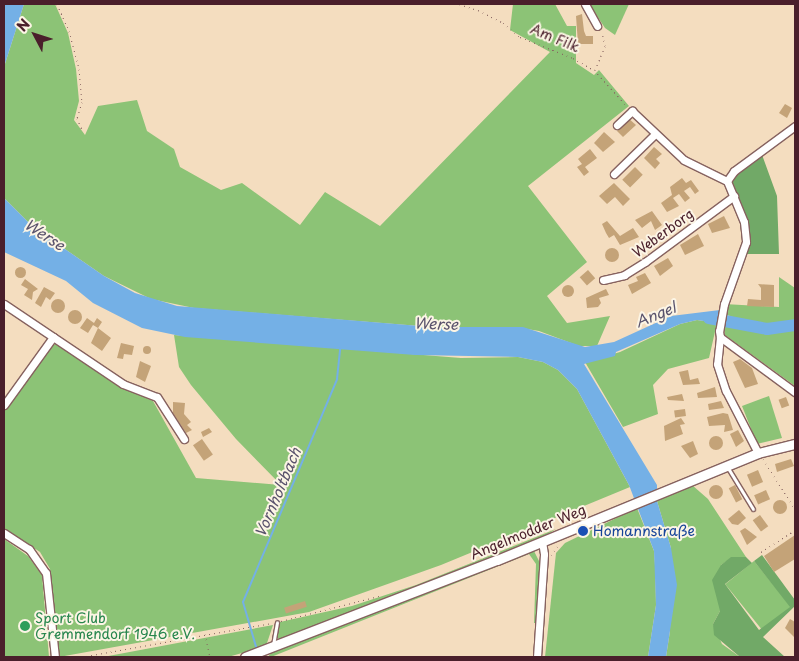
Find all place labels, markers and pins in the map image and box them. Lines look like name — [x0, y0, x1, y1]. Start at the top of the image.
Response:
place label: Homannstraße — [593, 523, 695, 539]
marker: Homannstraße — [577, 525, 589, 537]
place label: Sport Club Gremmendorf 1946 e.V. — [35, 610, 195, 642]
marker: Sport Club Gremmendorf 1946 e.V. — [19, 620, 31, 632]

